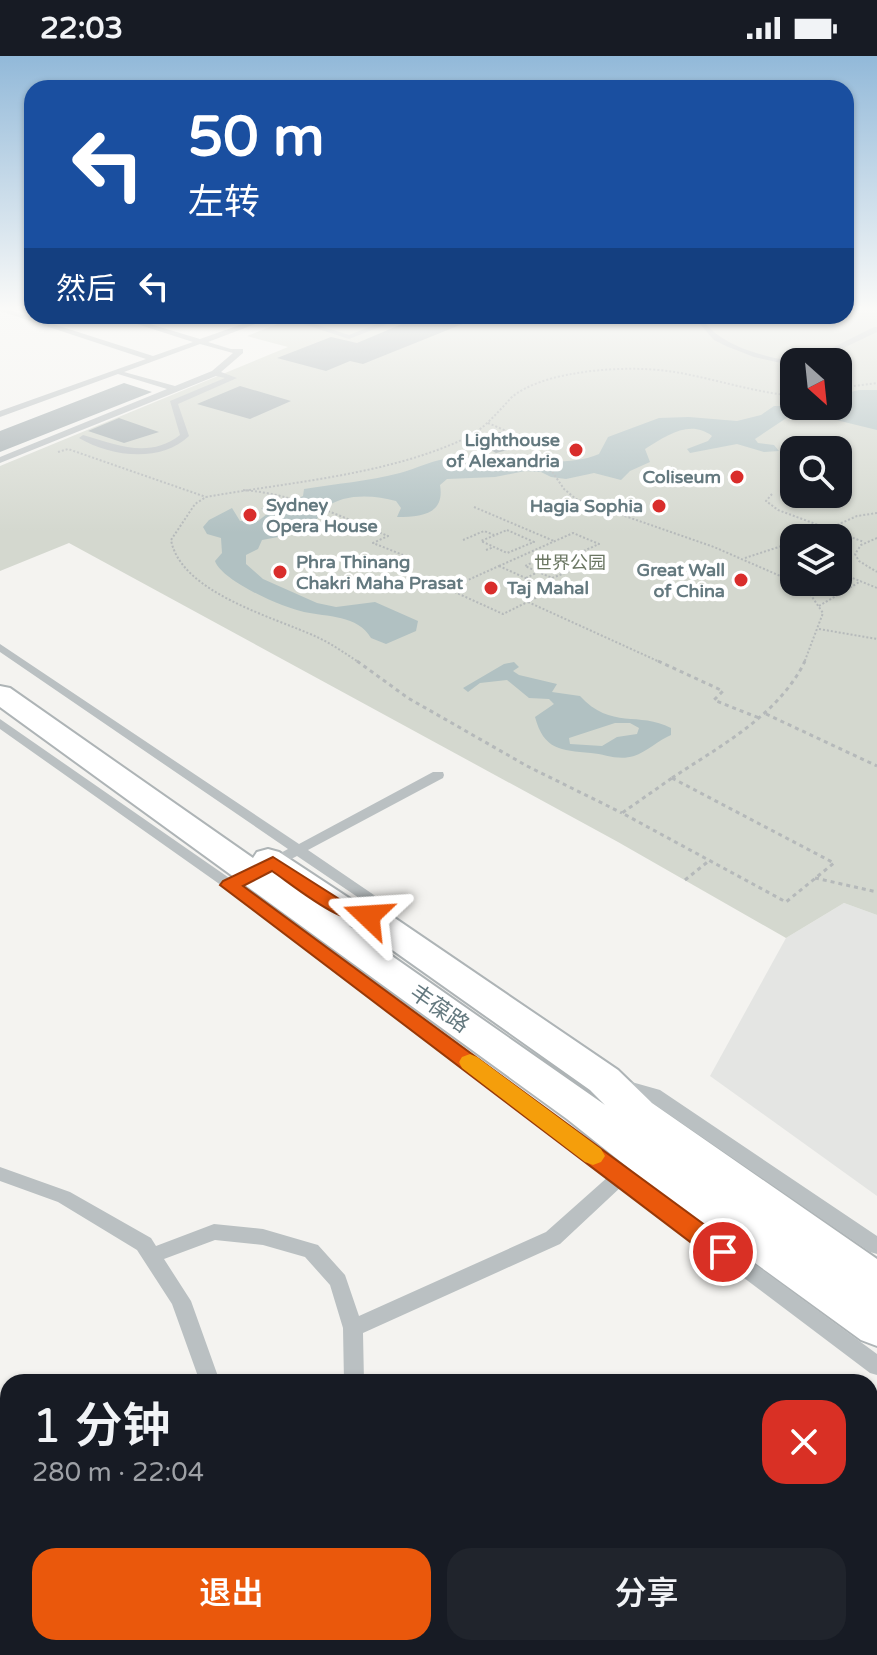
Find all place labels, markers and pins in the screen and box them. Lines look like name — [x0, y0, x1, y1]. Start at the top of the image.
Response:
place label: Lighthouse of Alexandria — [446, 429, 560, 472]
marker: Lighthouse of Alexandria — [567, 441, 585, 459]
place label: Coliseum — [643, 466, 721, 488]
marker: Coliseum — [728, 468, 746, 486]
place label: Sydney Opera House — [266, 494, 378, 537]
place label: Hagia Sophia — [530, 495, 643, 517]
marker: Hagia Sophia — [650, 497, 668, 515]
marker: Sydney Opera House — [241, 506, 259, 524]
place label: Phra Thinang Chakri Maha Prasat — [296, 551, 463, 594]
place label: Great Wall of China — [637, 559, 725, 602]
marker: Phra Thinang Chakri Maha Prasat — [271, 563, 289, 581]
marker: Great Wall of China — [732, 571, 750, 589]
place label: Taj Mahal — [506, 577, 589, 599]
marker: Taj Mahal — [482, 579, 500, 597]
pin — [689, 1218, 757, 1286]

